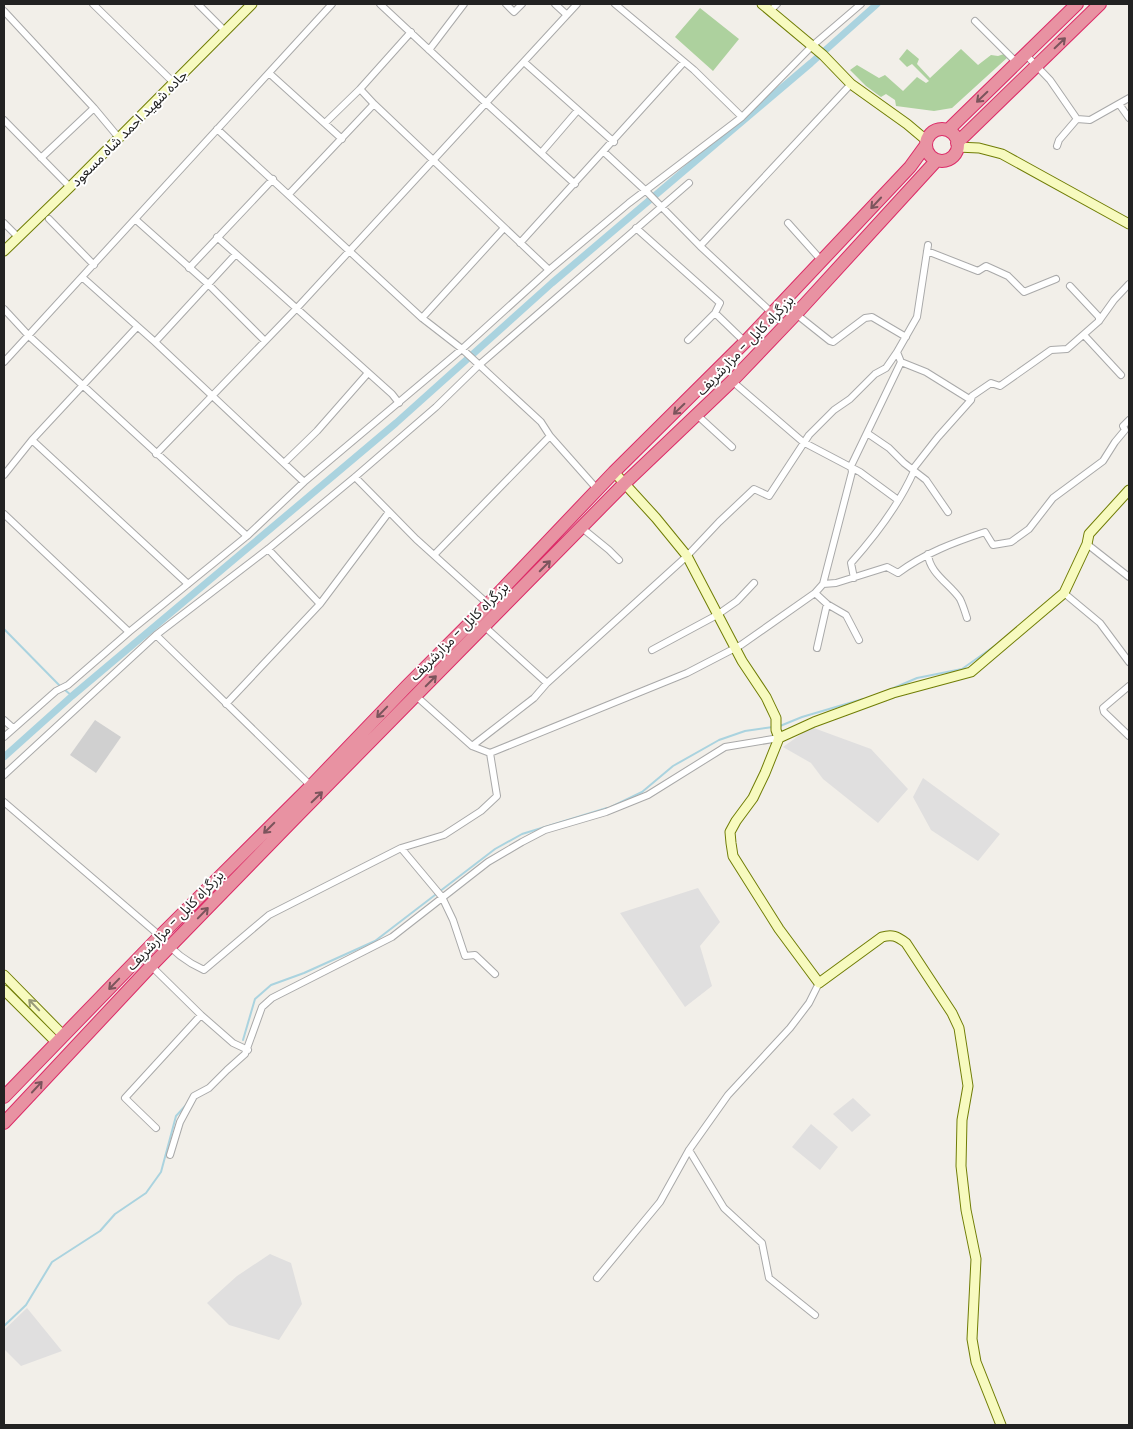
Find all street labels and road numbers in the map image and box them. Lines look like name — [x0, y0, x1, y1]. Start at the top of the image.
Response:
street label: جاده شهيد احمد شاه مسعود — [66, 65, 192, 191]
street label: بزرگراه کابل - مزارشریف — [692, 290, 798, 400]
street label: بزرگراه کابل - مزارشریف — [405, 577, 513, 685]
street label: بزرگراه کابل - مزارشریف — [122, 865, 228, 975]

